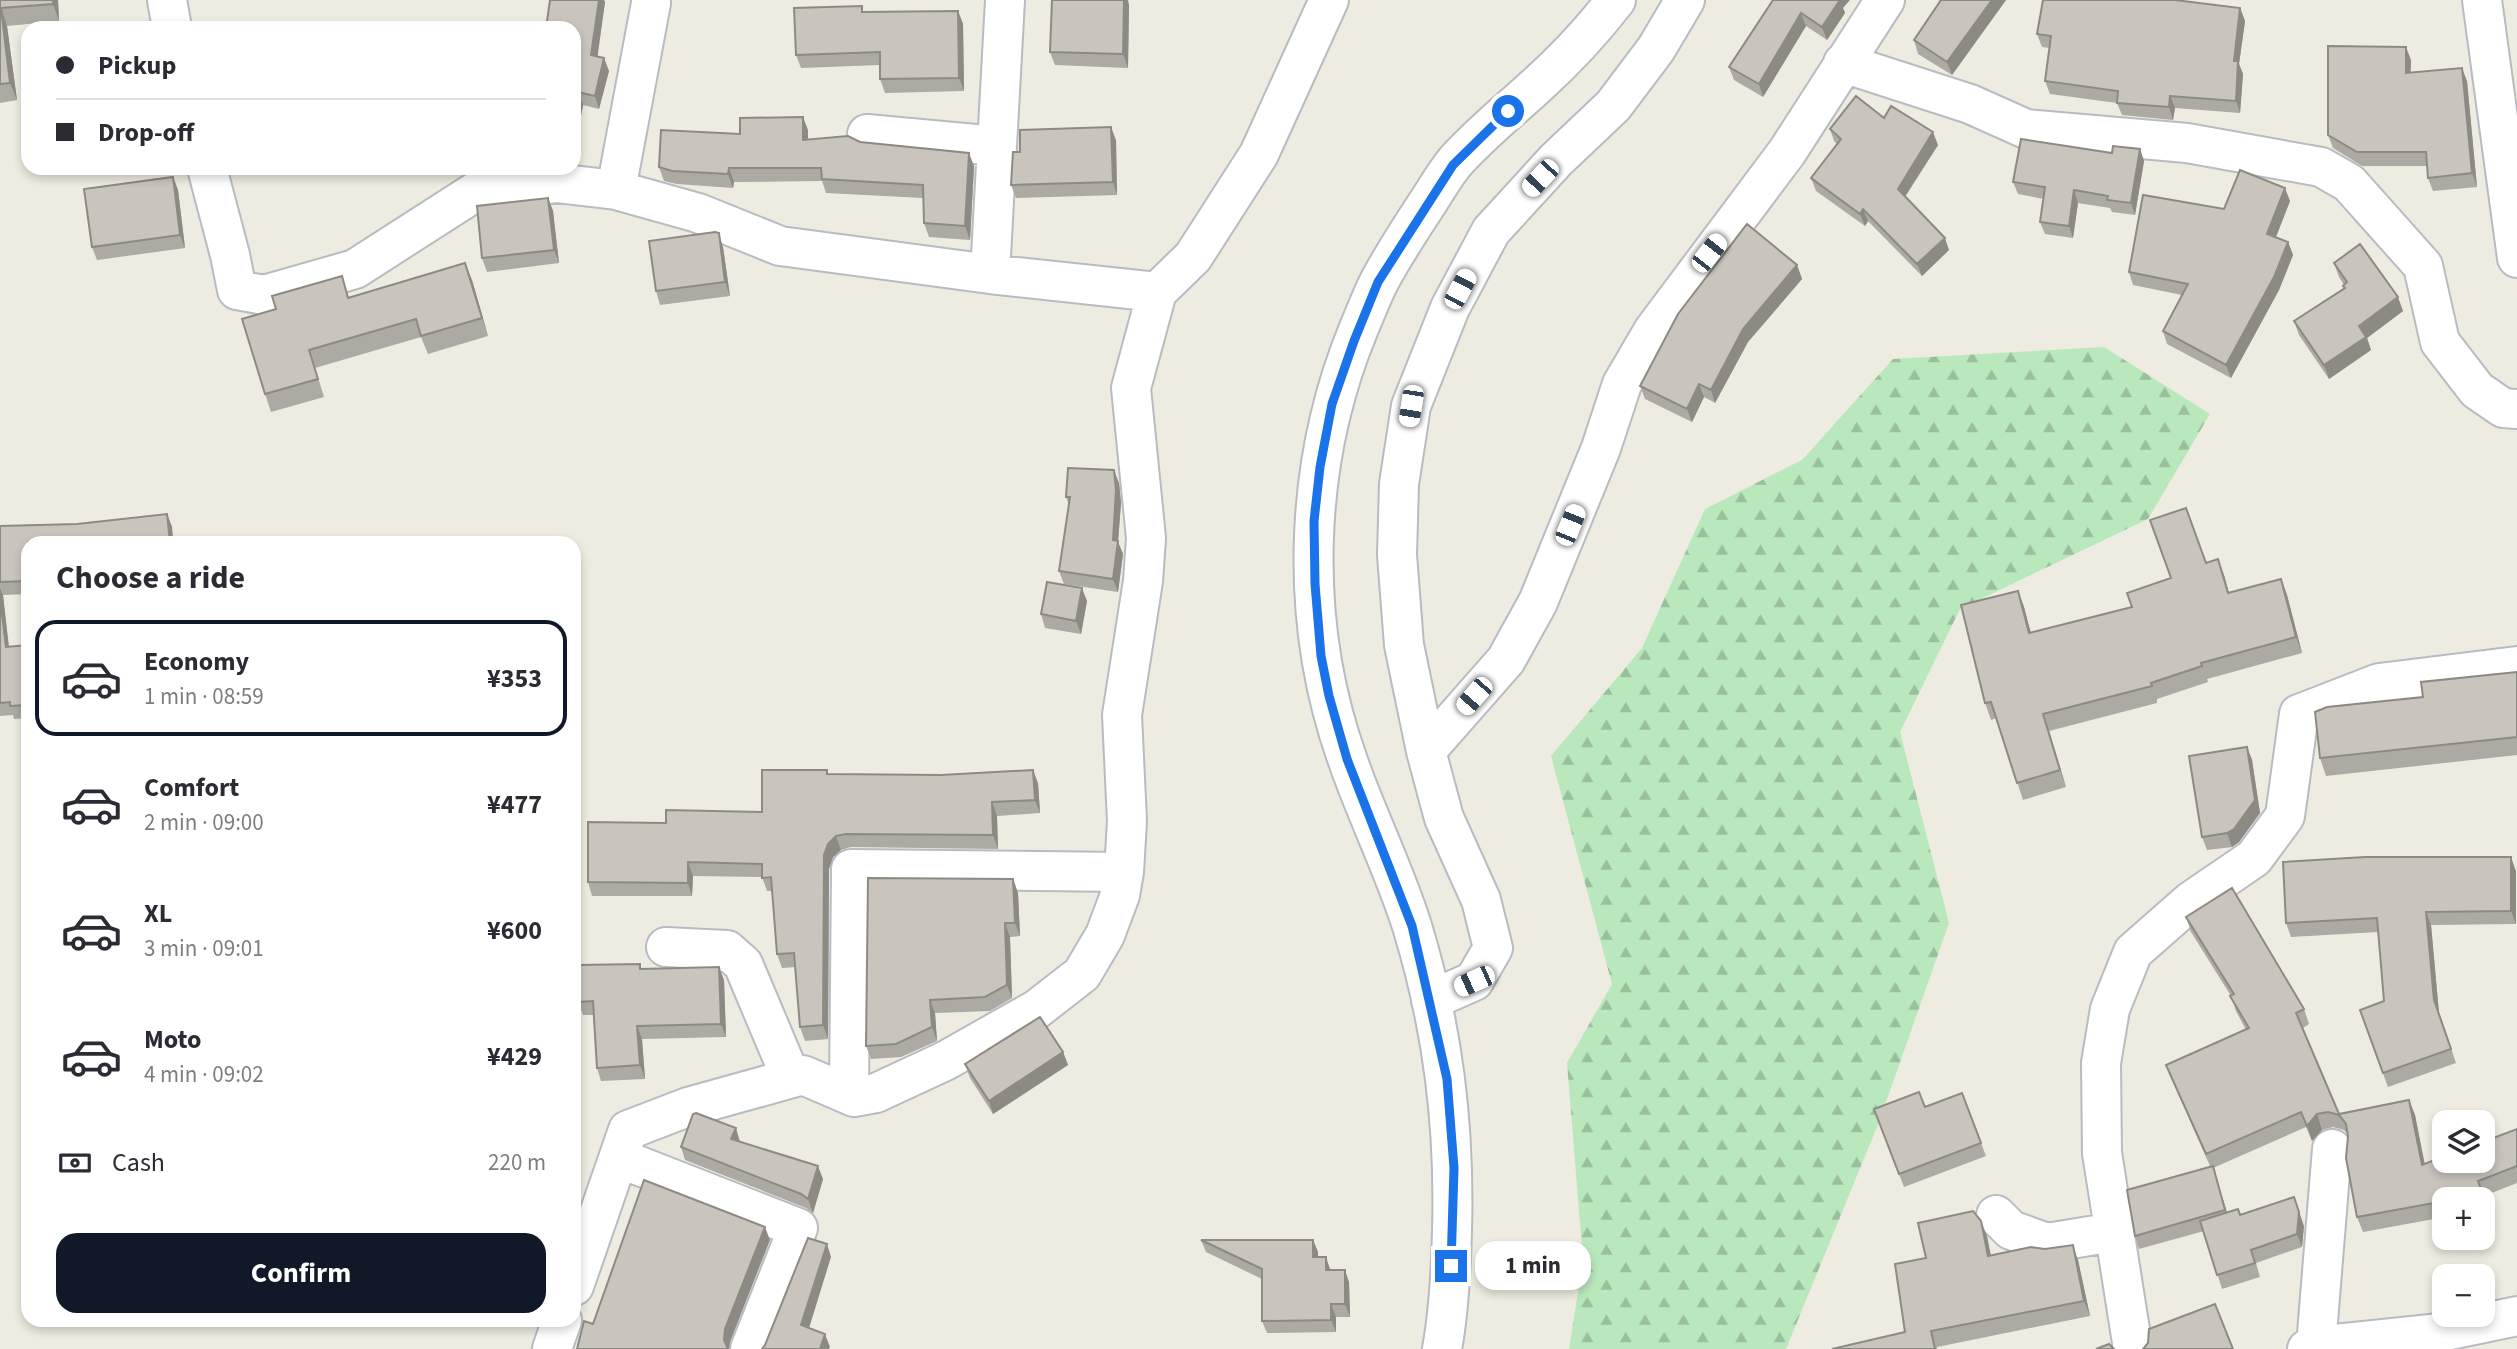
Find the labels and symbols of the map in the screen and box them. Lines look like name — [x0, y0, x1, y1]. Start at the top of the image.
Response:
route start — [1492, 95, 1524, 127]
car — [1518, 155, 1563, 201]
car — [1688, 230, 1731, 276]
car — [1441, 266, 1480, 312]
car — [1398, 384, 1425, 428]
car — [1553, 502, 1588, 548]
car — [1453, 673, 1496, 719]
car — [1451, 963, 1498, 999]
callout: 1 min — [1476, 1242, 1591, 1290]
route end — [1435, 1250, 1467, 1282]

